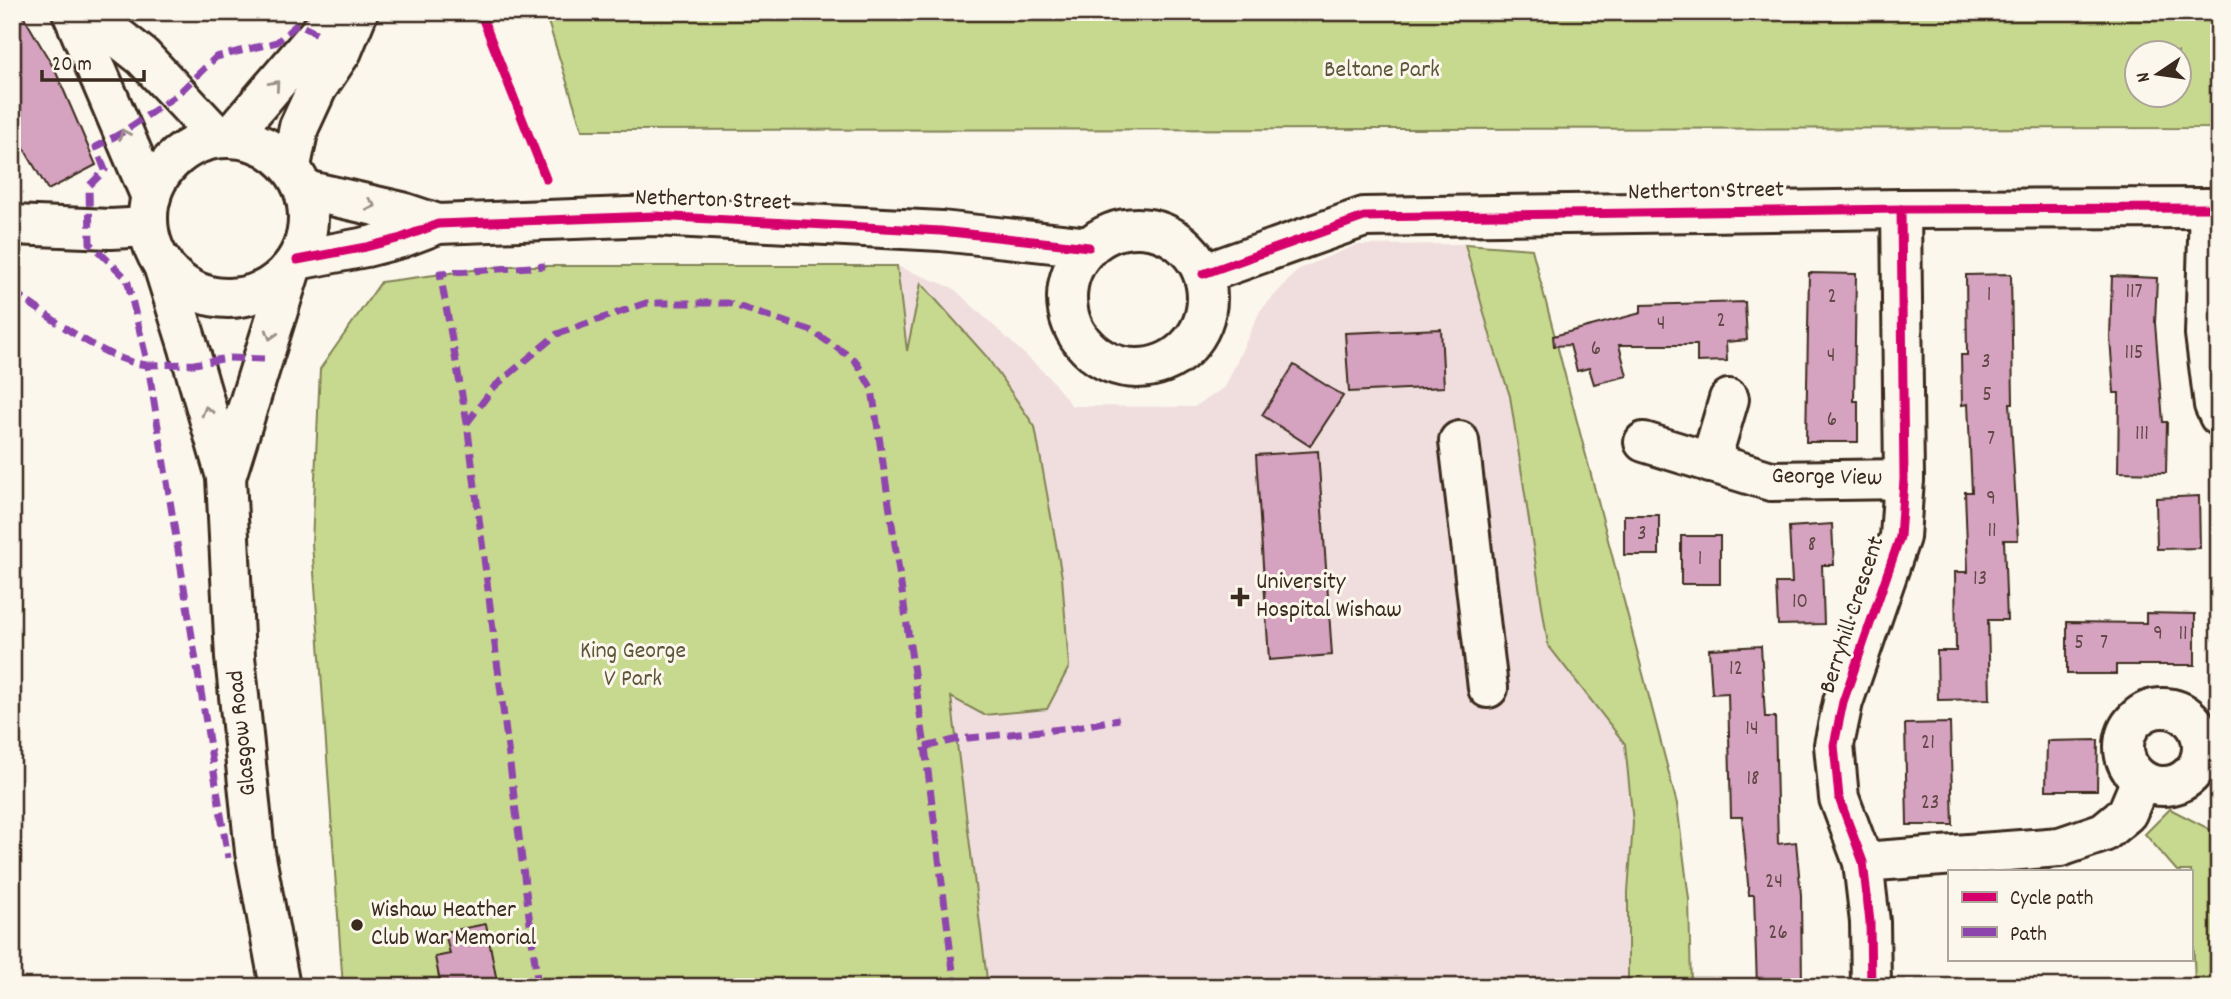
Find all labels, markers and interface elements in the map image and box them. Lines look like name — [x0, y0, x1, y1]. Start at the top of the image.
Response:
scale bar — [42, 38, 144, 82]
north arrow — [2122, 38, 2192, 108]
text: 20 m — [52, 51, 92, 81]
park label: Beltane Park — [1324, 54, 1440, 88]
text: N — [2131, 69, 2159, 85]
one-way arrow — [267, 81, 279, 94]
one-way arrow — [118, 129, 132, 141]
street label: Netherton Street — [1628, 174, 1785, 210]
street label: Netherton Street — [634, 181, 792, 221]
one-way arrow — [365, 197, 377, 212]
house number: 117 — [2125, 278, 2143, 308]
house number: 1 — [1987, 281, 1991, 311]
house number: 2 — [1827, 283, 1837, 313]
house number: 2 — [1716, 307, 1726, 337]
house number: 4 — [1657, 310, 1665, 340]
one-way arrow — [265, 328, 280, 340]
house number: 6 — [1591, 335, 1601, 365]
house number: 115 — [2125, 339, 2143, 369]
house number: 4 — [1827, 342, 1835, 372]
house number: 3 — [1981, 348, 1991, 378]
house number: 5 — [1982, 381, 1992, 411]
one-way arrow — [201, 406, 216, 418]
house number: 6 — [1827, 406, 1837, 436]
house number: 111 — [2135, 420, 2149, 450]
house number: 7 — [1987, 425, 1995, 455]
street label: George View — [1771, 460, 1883, 496]
house number: 9 — [1986, 485, 1996, 515]
house number: 11 — [1987, 517, 1997, 547]
house number: 3 — [1637, 520, 1647, 550]
house number: 8 — [1808, 531, 1816, 561]
street label: Berryhill Crescent — [1812, 532, 1894, 698]
house number: 1 — [1698, 545, 1702, 575]
house number: 13 — [1973, 565, 1987, 595]
place label: University Hospital Wishaw — [1256, 566, 1402, 628]
marker: University Hospital Wishaw — [1230, 587, 1250, 607]
house number: 10 — [1792, 588, 1808, 618]
house number: 9 — [2153, 620, 2163, 650]
house number: 11 — [2178, 620, 2188, 650]
house number: 5 — [2074, 629, 2084, 659]
house number: 7 — [2100, 629, 2108, 659]
park label: King George V Park — [580, 635, 686, 697]
house number: 12 — [1729, 655, 1743, 685]
street label: Glasgow Road — [219, 668, 267, 798]
house number: 14 — [1745, 715, 1759, 745]
house number: 21 — [1921, 729, 1935, 759]
house number: 18 — [1746, 765, 1760, 795]
house number: 23 — [1921, 789, 1939, 819]
house number: 24 — [1765, 868, 1783, 898]
legend — [1948, 870, 2192, 960]
text: Cycle path — [2010, 885, 2093, 915]
place label: Wishaw Heather Club War Memorial — [371, 894, 537, 956]
marker: Wishaw Heather Club War Memorial — [349, 917, 365, 933]
house number: 26 — [1768, 919, 1788, 949]
text: Path — [2010, 921, 2047, 951]

